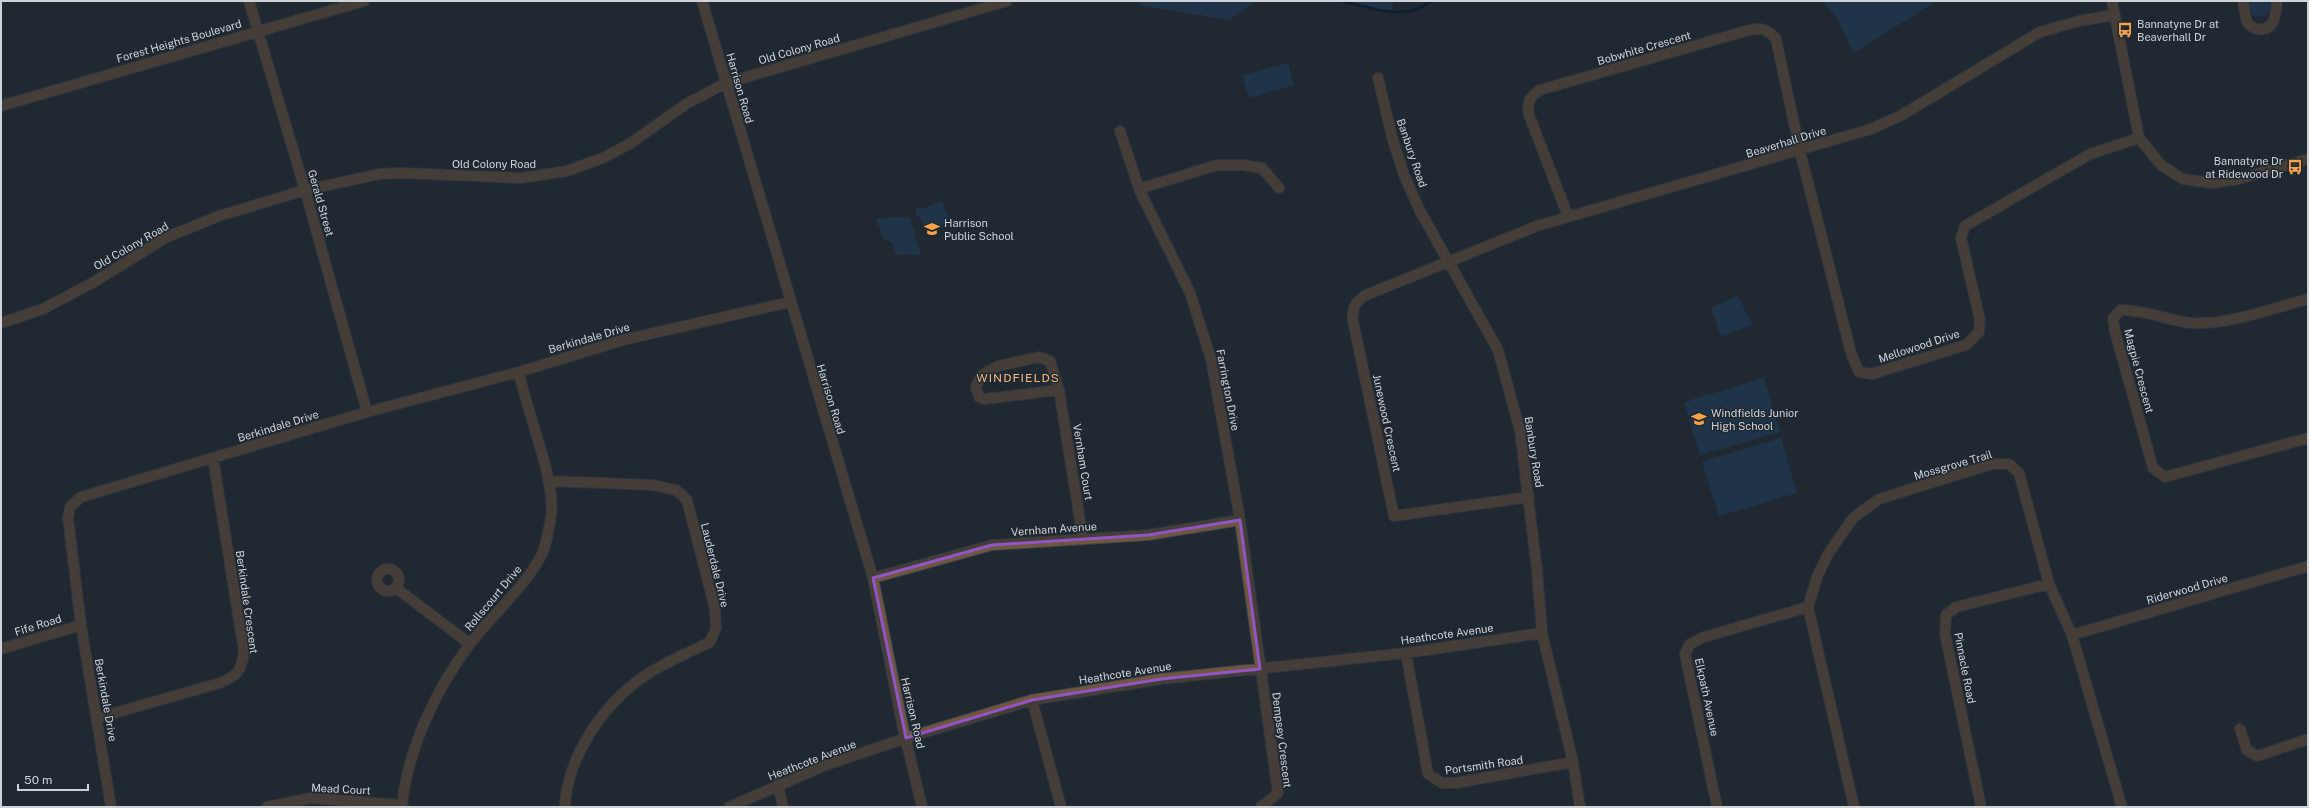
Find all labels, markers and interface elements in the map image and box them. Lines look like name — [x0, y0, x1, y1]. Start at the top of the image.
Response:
street label: Forest Heights Boulevard — [115, 17, 243, 65]
place label: Bannatyne Dr at Beaverhall Dr — [2137, 18, 2219, 43]
bus stop icon: Bannatyne Dr at Beaverhall Dr — [2116, 21, 2134, 39]
street label: Bobwhite Crescent — [1596, 29, 1692, 67]
street label: Old Colony Road — [757, 32, 841, 66]
street label: Harrison Road — [724, 51, 756, 125]
street label: Banbury Road — [1395, 117, 1429, 189]
street label: Beaverhall Drive — [1744, 124, 1828, 160]
place label: Bannatyne Dr at Ridewood Dr — [2205, 155, 2283, 180]
street label: Old Colony Road — [452, 158, 536, 170]
bus stop icon: Bannatyne Dr at Ridewood Dr — [2286, 158, 2304, 176]
street label: Gerald Street — [306, 168, 336, 238]
place label: Harrison Public School — [944, 217, 1014, 242]
street label: Old Colony Road — [92, 220, 170, 272]
school or university icon: Harrison Public School — [923, 220, 941, 238]
street label: Berkindale Drive — [547, 321, 631, 355]
street label: Mellowood Drive — [1877, 327, 1961, 365]
street label: Magpie Crescent — [2122, 327, 2156, 415]
street label: Farrington Drive — [1214, 348, 1242, 432]
street label: Harrison Road — [815, 363, 847, 435]
district label: WINDFIELDS — [976, 371, 1060, 385]
street label: Junewood Crescent — [1371, 373, 1403, 473]
place label: Windfields Junior High School — [1711, 407, 1799, 432]
street label: Berkindale Drive — [236, 408, 320, 444]
school or university icon: Windfields Junior High School — [1690, 410, 1708, 428]
street label: Banbury Road — [1522, 416, 1546, 488]
street label: Vernham Court — [1071, 423, 1095, 501]
street label: Mossgrove Trail — [1912, 448, 1994, 482]
street label: Vernham Avenue — [1011, 520, 1097, 538]
street label: Lauderdale Drive — [699, 522, 731, 608]
street label: Berkindale Crescent — [234, 550, 260, 654]
street label: Rollscourt Drive — [462, 563, 524, 633]
street label: Riderwood Drive — [2145, 572, 2229, 606]
street label: Fife Road — [13, 612, 63, 638]
street label: Heathcote Avenue — [1400, 622, 1494, 646]
street label: Pinnacle Road — [1952, 631, 1978, 705]
street label: Elkpath Avenue — [1693, 657, 1721, 737]
street label: Berkindale Drive — [93, 658, 119, 742]
street label: Heathcote Avenue — [1078, 660, 1172, 686]
street label: Harrison Road — [899, 676, 927, 750]
street label: Dempsey Crescent — [1270, 692, 1294, 788]
street label: Heathcote Avenue — [766, 738, 858, 782]
street label: Portsmith Road — [1444, 754, 1524, 776]
scale bar — [18, 766, 88, 792]
text: 50 m — [24, 773, 52, 787]
street label: Mead Court — [311, 781, 371, 797]

